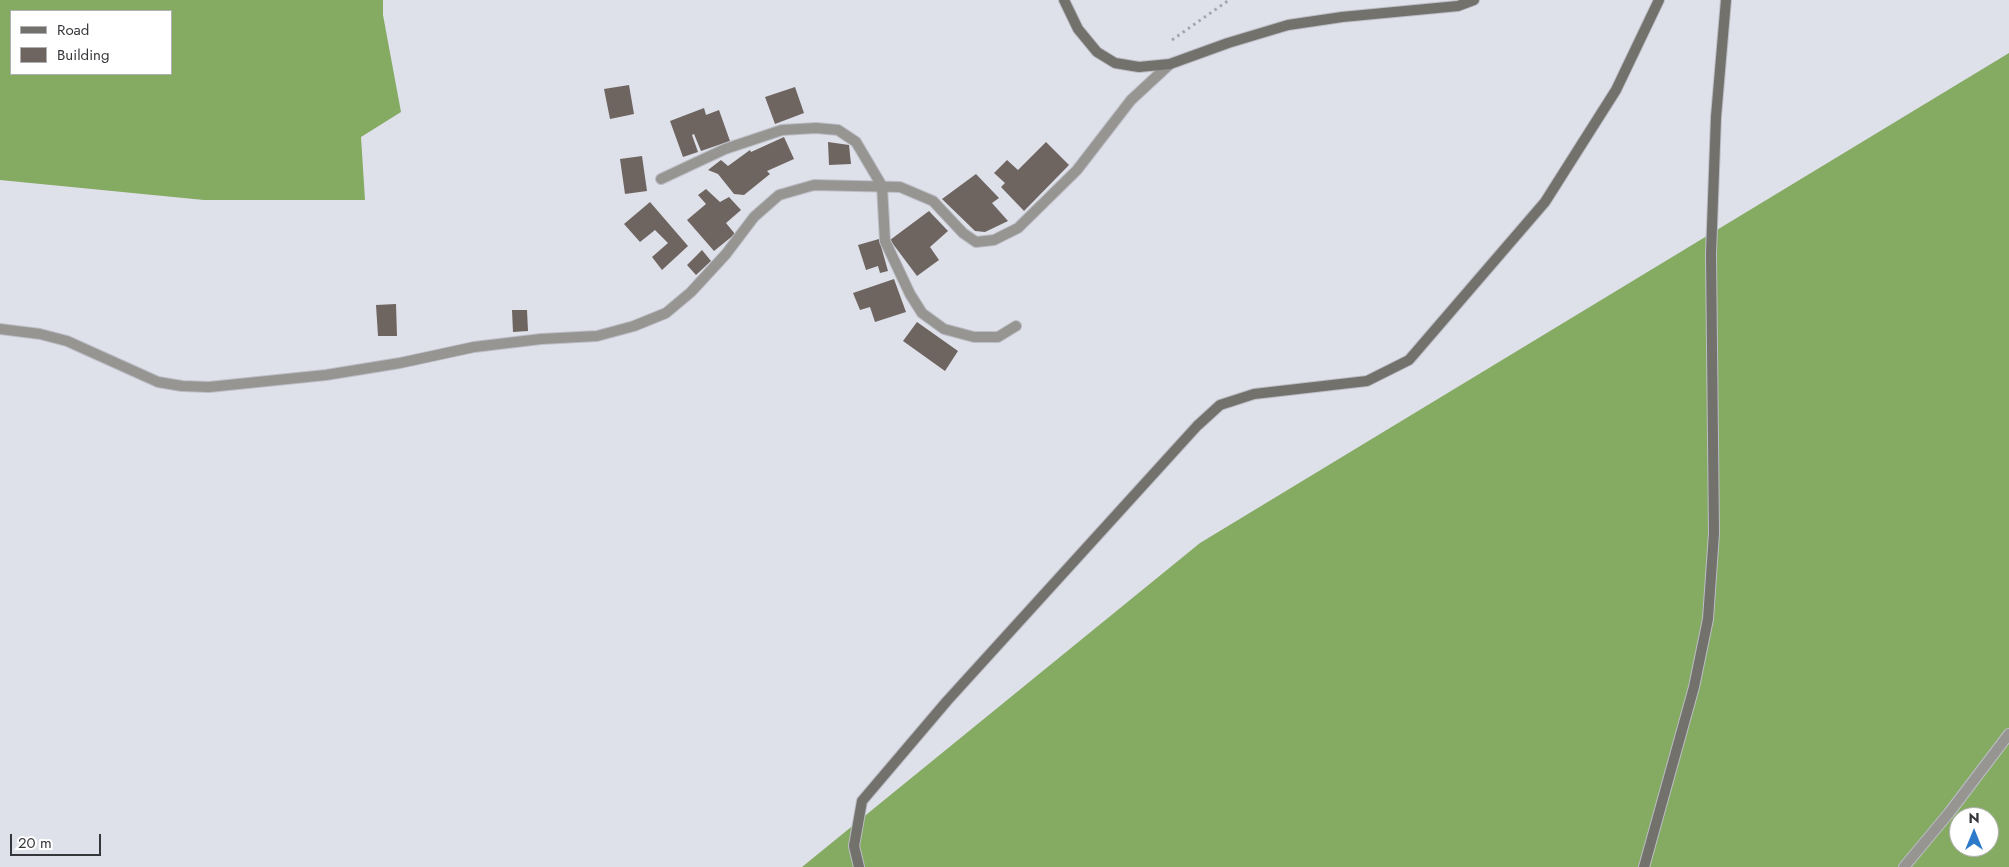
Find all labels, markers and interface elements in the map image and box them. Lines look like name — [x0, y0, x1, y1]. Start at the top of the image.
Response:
legend — [10, 10, 172, 75]
text: Road — [57, 19, 89, 41]
text: Building — [57, 44, 109, 66]
north arrow — [1949, 807, 1999, 857]
text: N — [1968, 808, 1980, 828]
scale bar — [12, 824, 104, 856]
text: 20 m — [18, 832, 52, 854]

